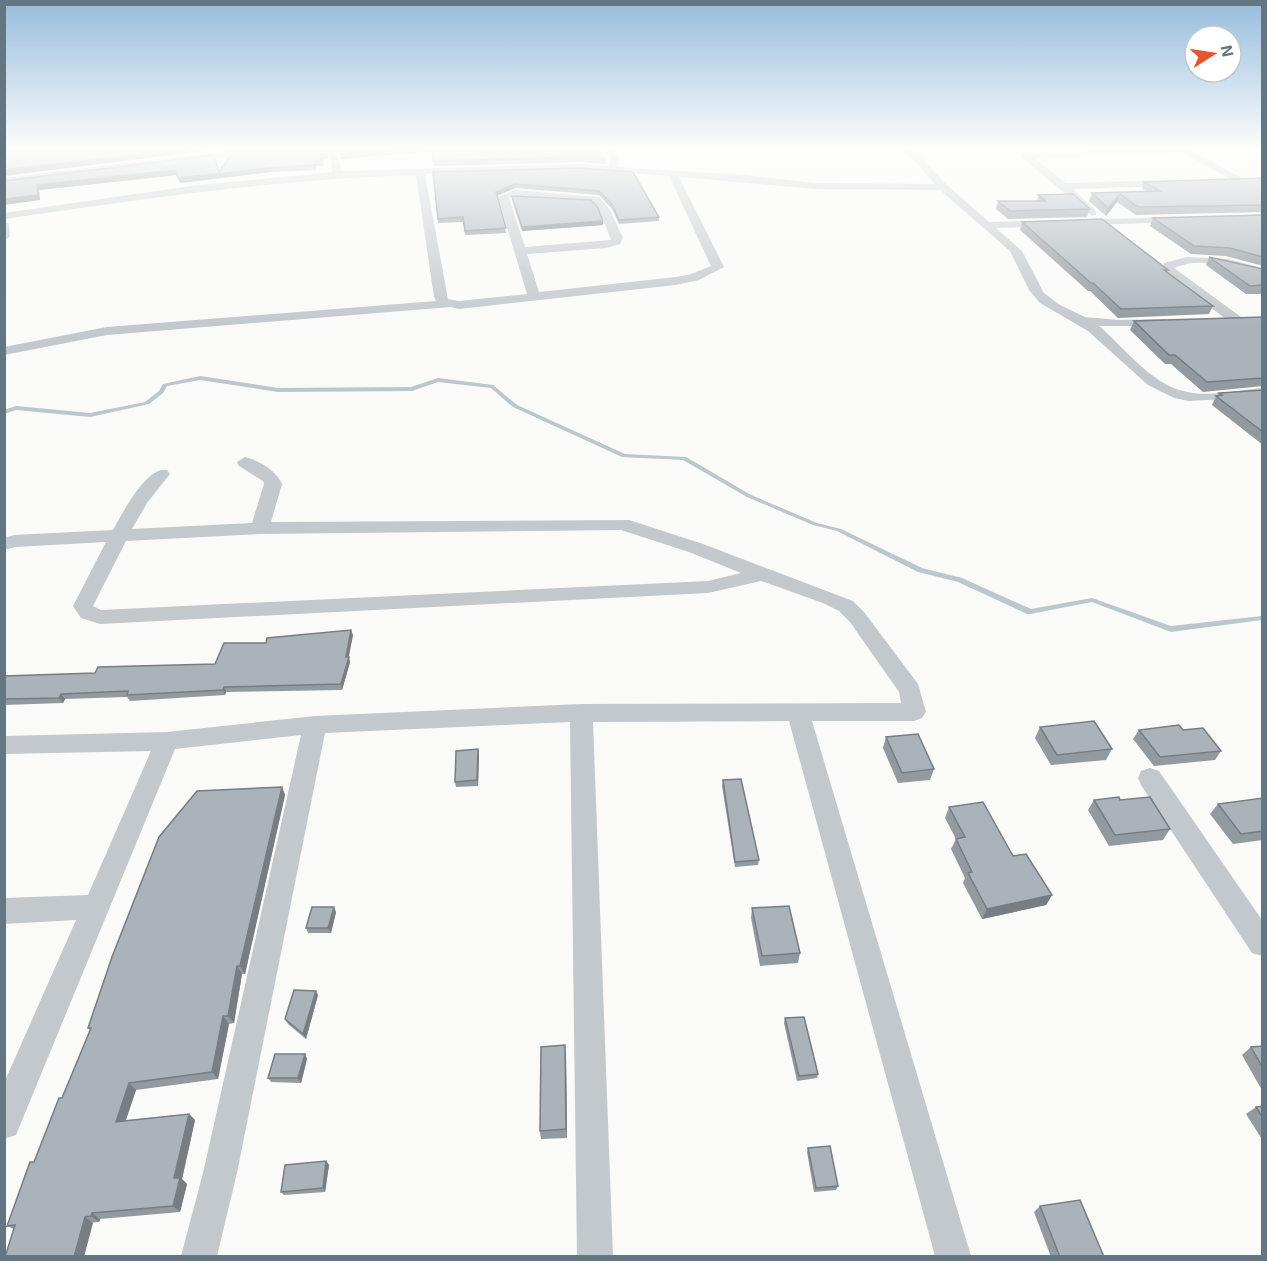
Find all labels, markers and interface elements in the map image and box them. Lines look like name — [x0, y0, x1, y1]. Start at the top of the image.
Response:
north arrow — [1183, 24, 1243, 84]
text: N — [1218, 43, 1239, 58]

